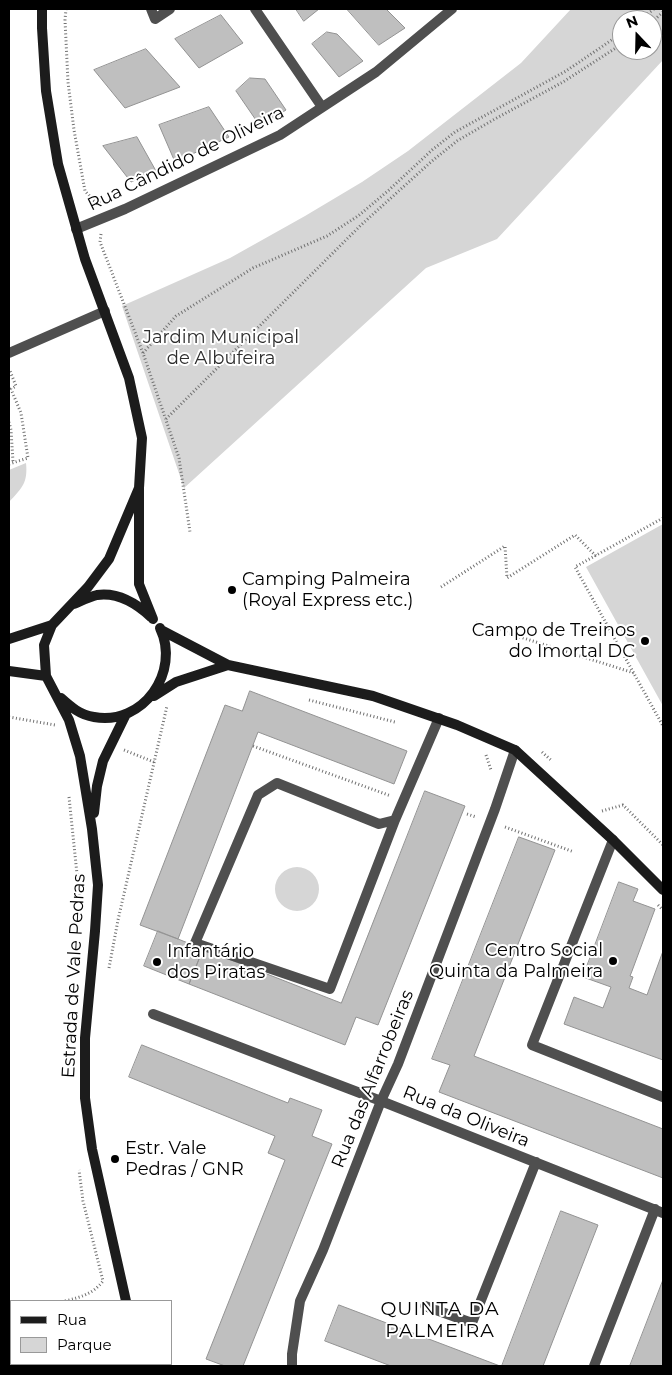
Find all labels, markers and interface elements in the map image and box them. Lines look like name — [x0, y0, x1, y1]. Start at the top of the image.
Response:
north arrow — [612, 10, 662, 60]
text: N — [623, 12, 640, 32]
street label: Rua Cândido de Oliveira — [84, 102, 288, 216]
park label: Jardim Municipal de Albufeira — [143, 327, 299, 369]
place label: Camping Palmeira (Royal Express etc.) — [242, 569, 413, 612]
marker: Camping Palmeira (Royal Express etc.) — [226, 584, 238, 596]
place label: Campo de Treinos do Imortal DC — [472, 620, 635, 662]
marker: Campo de Treinos do Imortal DC — [639, 635, 651, 647]
street label: Estrada de Vale Pedras — [58, 873, 90, 1079]
place label: Centro Social Quinta da Palmeira — [429, 940, 603, 982]
place label: Infantário dos Piratas — [167, 941, 265, 984]
marker: Centro Social Quinta da Palmeira — [607, 955, 619, 967]
marker: Infantário dos Piratas — [151, 956, 163, 968]
street label: Rua das Alfarrobeiras — [327, 987, 419, 1171]
street label: Rua da Oliveira — [399, 1082, 533, 1152]
place label: Estr. Vale Pedras / GNR — [125, 1138, 244, 1180]
marker: Estr. Vale Pedras / GNR — [109, 1153, 121, 1165]
district label: QUINTA DA PALMEIRA — [379, 1298, 501, 1342]
legend — [10, 1300, 172, 1365]
text: Rua — [57, 1310, 87, 1329]
text: Parque — [57, 1335, 112, 1354]

